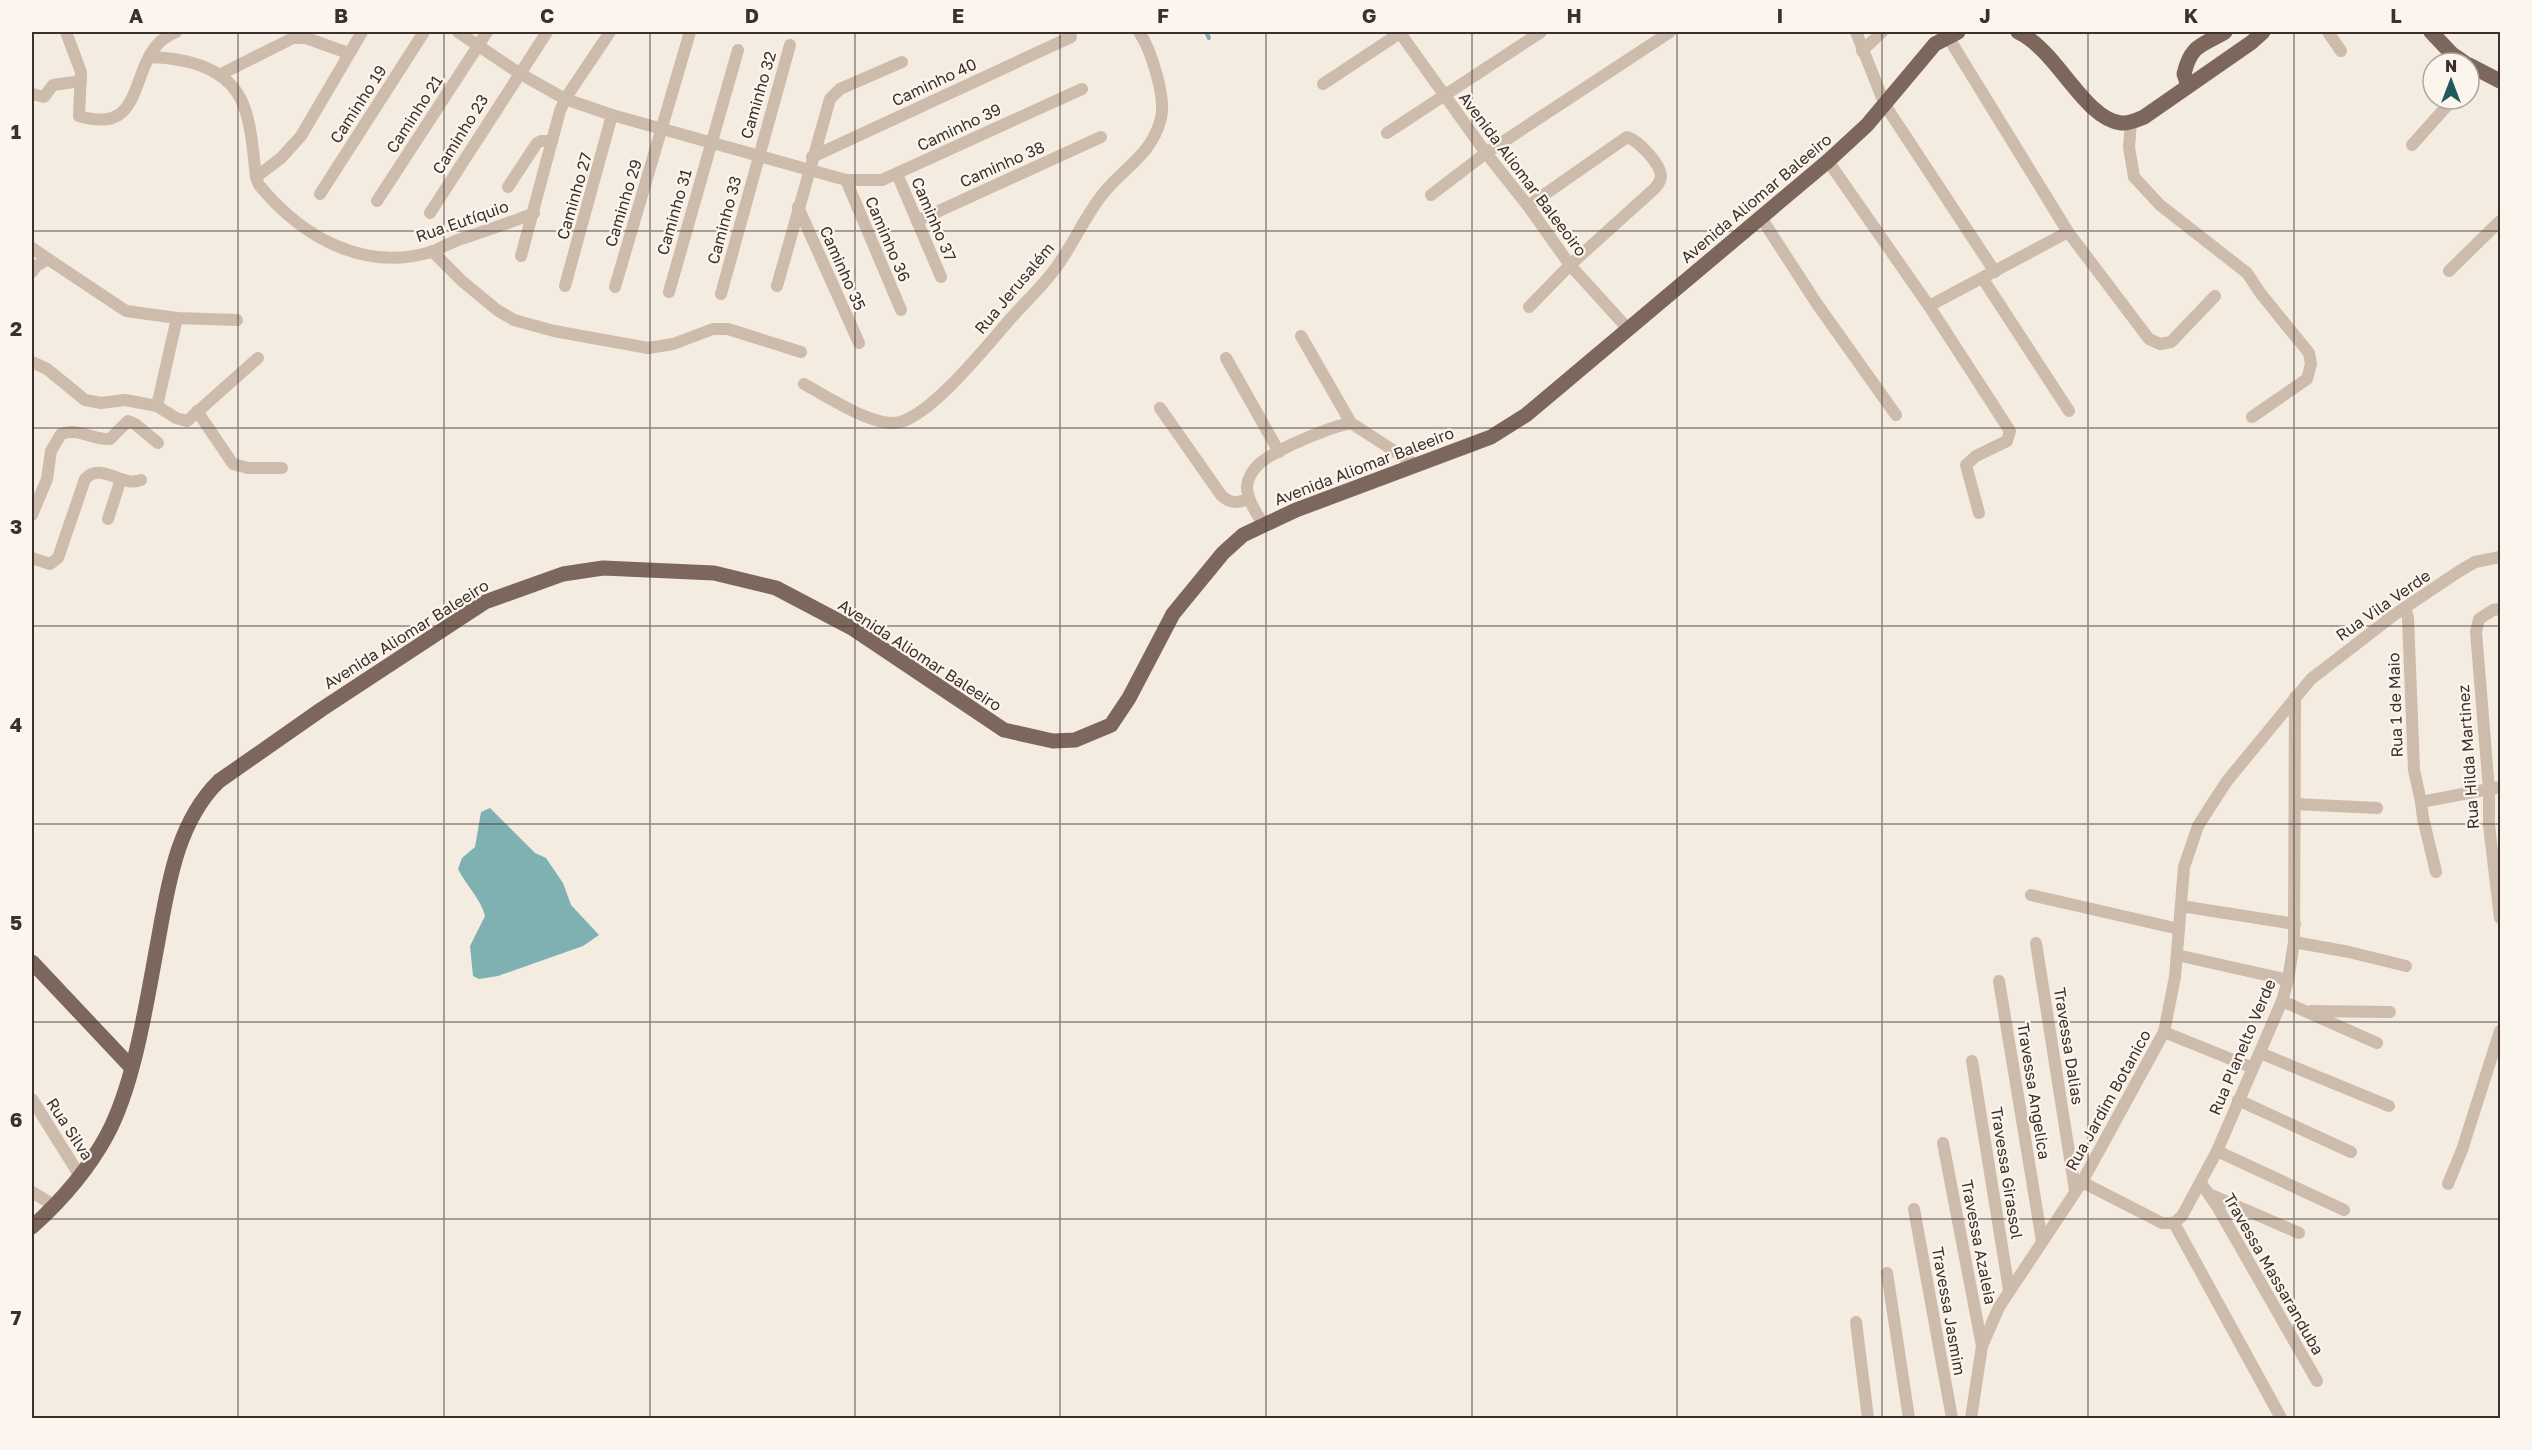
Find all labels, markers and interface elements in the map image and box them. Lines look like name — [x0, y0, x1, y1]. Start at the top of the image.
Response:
text: A — [129, 3, 143, 27]
text: B — [334, 3, 348, 27]
text: C — [540, 3, 554, 27]
text: D — [745, 3, 759, 27]
text: E — [952, 3, 964, 27]
text: F — [1157, 3, 1169, 27]
text: G — [1362, 3, 1376, 27]
text: H — [1566, 3, 1582, 27]
text: I — [1777, 3, 1783, 27]
text: J — [1979, 3, 1991, 27]
text: K — [2184, 3, 2199, 27]
text: L — [2390, 3, 2402, 27]
street label: Caminho 32 — [736, 49, 780, 141]
north arrow — [2421, 51, 2481, 111]
street label: Caminho 40 — [888, 54, 980, 110]
text: N — [2445, 56, 2457, 76]
street label: Caminho 19 — [325, 61, 391, 147]
street label: Caminho 21 — [381, 71, 447, 157]
street label: Avenida Aliomar Baleeoiro — [1455, 88, 1591, 260]
street label: Caminho 23 — [428, 90, 492, 178]
street label: Caminho 39 — [914, 99, 1004, 155]
text: 1 — [11, 119, 21, 143]
street label: Avenida Aliomar Baleeiro — [1676, 129, 1836, 267]
street label: Caminho 38 — [956, 136, 1048, 192]
street label: Caminho 27 — [552, 150, 596, 242]
street label: Caminho 29 — [600, 157, 646, 249]
street label: Caminho 31 — [652, 166, 696, 257]
street label: Caminho 33 — [703, 174, 745, 266]
street label: Caminho 37 — [907, 174, 961, 264]
street label: Caminho 36 — [861, 193, 915, 285]
street label: Rua Eutíquio — [413, 196, 511, 246]
street label: Caminho 35 — [816, 223, 870, 313]
street label: Rua Jerusalém — [970, 238, 1058, 338]
text: 2 — [10, 316, 22, 340]
street label: Avenida Aliomar Baleeiro — [1271, 422, 1457, 510]
text: 3 — [10, 514, 22, 538]
street label: Rua Vila Verde — [2332, 565, 2434, 645]
street label: Avenida Aliomar Baleeiro — [320, 575, 492, 693]
street label: Avenida Aliomar Baleeiro — [835, 595, 1005, 715]
street label: Rua 1 de Maio — [2383, 652, 2407, 758]
street label: Rua Hilda Martinez — [2453, 684, 2483, 830]
text: 4 — [10, 712, 22, 736]
text: 5 — [10, 910, 22, 934]
street label: Rua Planelto Verde — [2204, 976, 2280, 1118]
street label: Travessa Dalias — [2050, 986, 2088, 1106]
street label: Travessa Angelica — [2013, 1021, 2055, 1161]
street label: Rua Jardim Botanico — [2061, 1026, 2155, 1174]
street label: Rua Silva — [43, 1094, 97, 1164]
street label: Travessa Girassol — [1987, 1105, 2027, 1241]
text: 6 — [10, 1107, 22, 1131]
street label: Travessa Azaleia — [1957, 1178, 2001, 1306]
street label: Travessa Massaranduba — [2219, 1190, 2329, 1358]
street label: Travessa Jasmim — [1928, 1245, 1970, 1377]
text: 7 — [11, 1305, 22, 1329]

